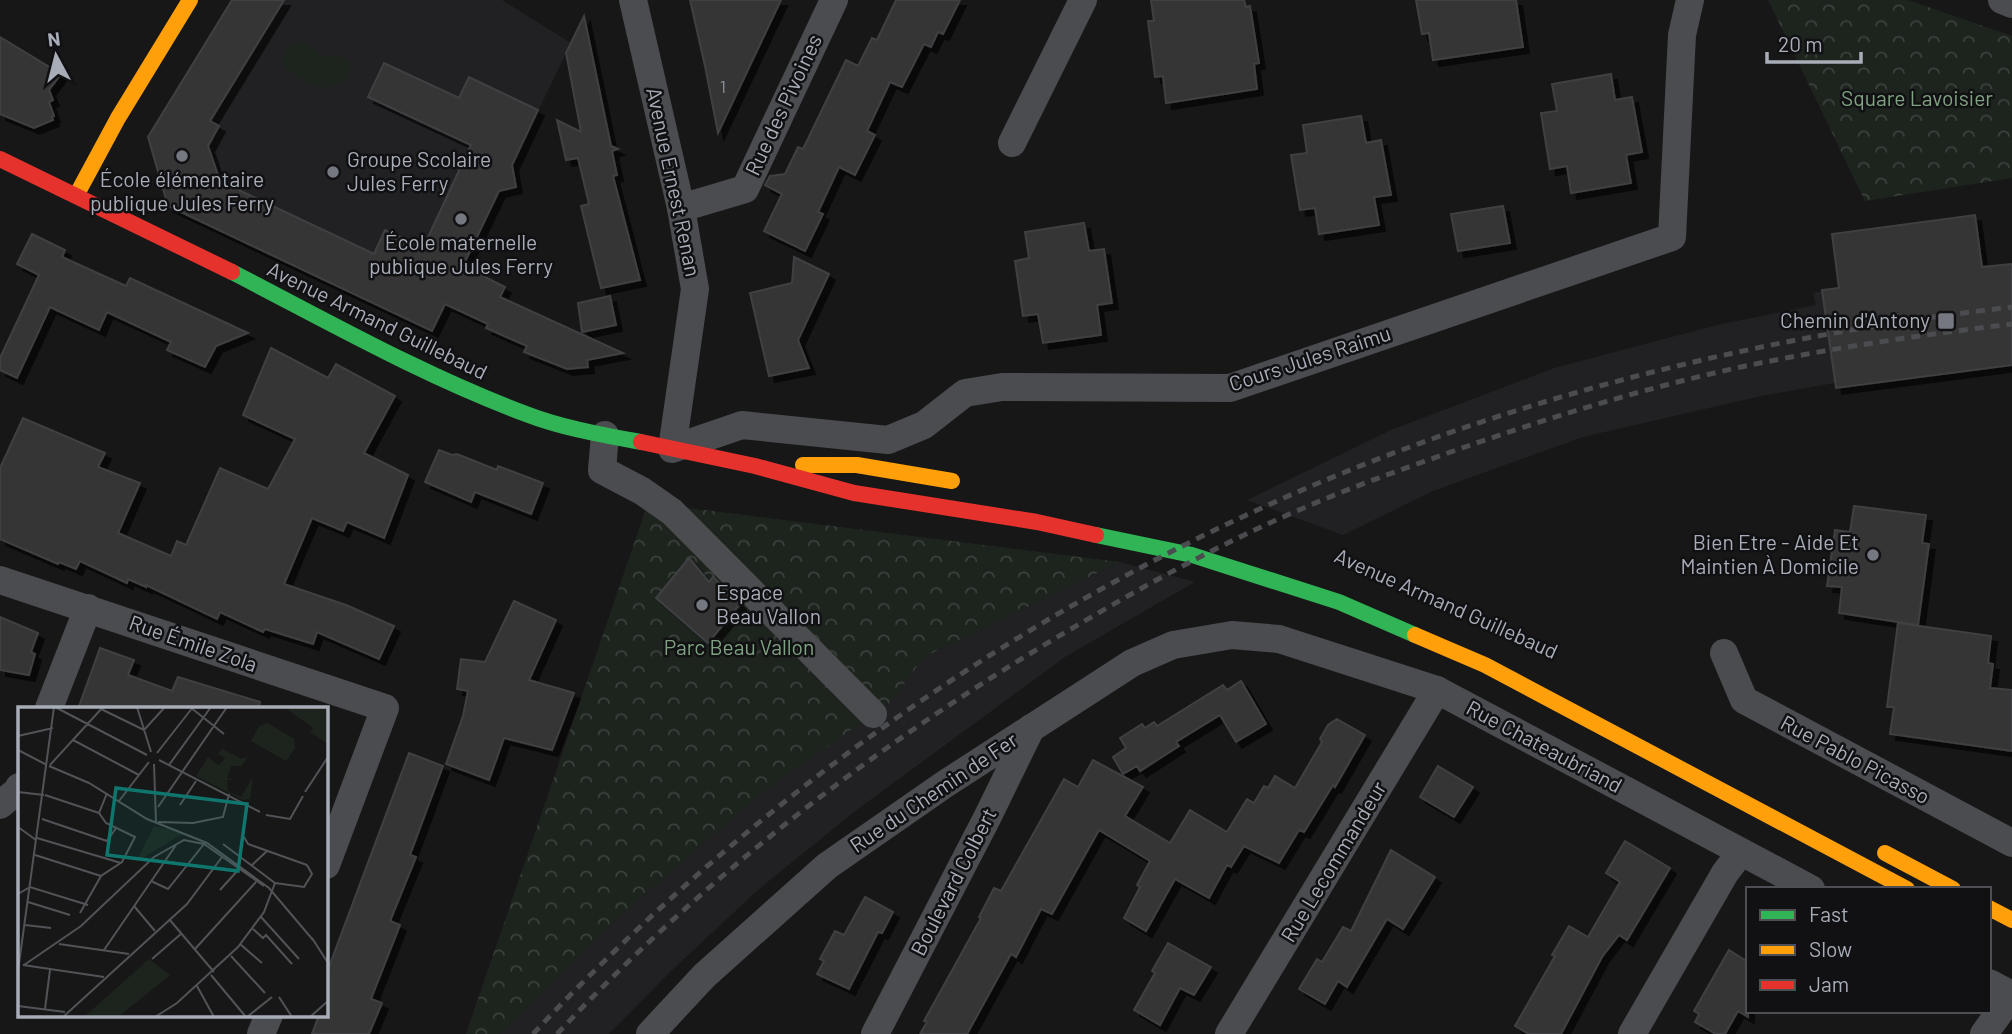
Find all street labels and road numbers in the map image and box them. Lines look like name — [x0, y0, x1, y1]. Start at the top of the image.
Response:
street label: Rue des Pivoines — [739, 30, 826, 179]
street label: Avenue Ernest Renan — [642, 85, 707, 279]
street label: Avenue Armand Guillebaud — [264, 255, 492, 384]
street label: Cours Jules Raimu — [1226, 320, 1393, 395]
street label: Avenue Armand Guillebaud — [1331, 542, 1562, 663]
street label: Rue Émile Zola — [126, 609, 261, 676]
street label: Rue Chateaubriand — [1463, 694, 1627, 797]
street label: Rue Pablo Picasso — [1777, 709, 1935, 809]
street label: Rue du Chemin de Fer — [845, 726, 1022, 857]
street label: Rue Lecommandeur — [1275, 776, 1391, 946]
street label: Boulevard Colbert — [905, 803, 1001, 959]

